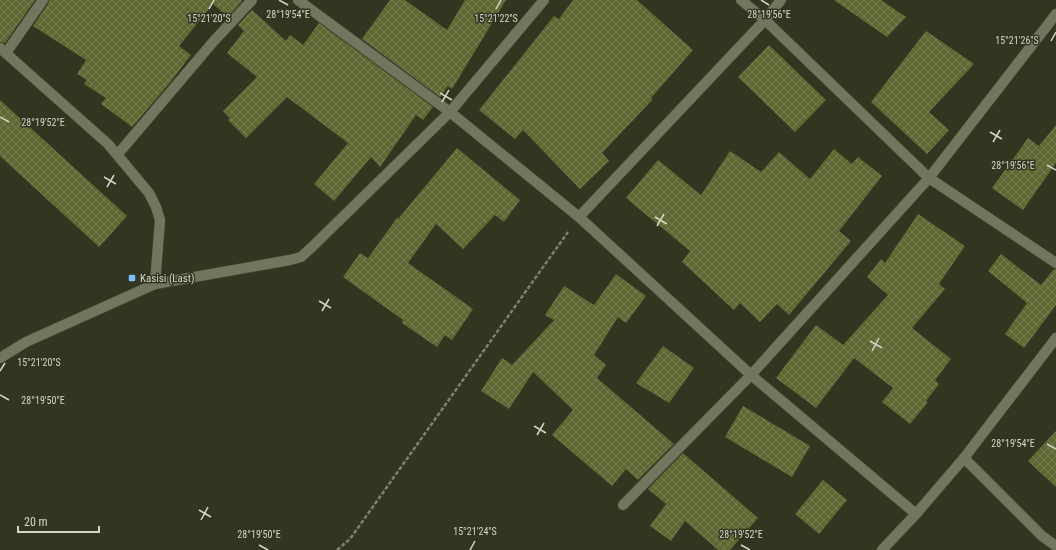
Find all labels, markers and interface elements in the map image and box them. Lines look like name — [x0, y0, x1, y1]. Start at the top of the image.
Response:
text: 28°19'54"E — [266, 9, 310, 20]
text: 28°19'56"E — [747, 9, 791, 20]
text: 15°21'20"S — [187, 13, 231, 24]
text: 15°21'22"S — [474, 13, 518, 24]
text: 15°21'26"S — [995, 35, 1039, 46]
text: 28°19'52"E — [21, 117, 65, 128]
text: 28°19'56"E — [991, 160, 1035, 171]
place label: Kasisi (Last) — [140, 272, 195, 285]
marker: Kasisi (Last) — [127, 273, 137, 283]
text: 15°21'20"S — [17, 357, 61, 368]
text: 28°19'50"E — [21, 395, 65, 406]
text: 28°19'54"E — [991, 438, 1035, 449]
scale bar — [18, 508, 99, 534]
text: 20 m — [24, 515, 48, 529]
text: 15°21'24"S — [453, 526, 497, 537]
text: 28°19'50"E — [237, 529, 281, 540]
text: 28°19'52"E — [719, 529, 763, 540]

